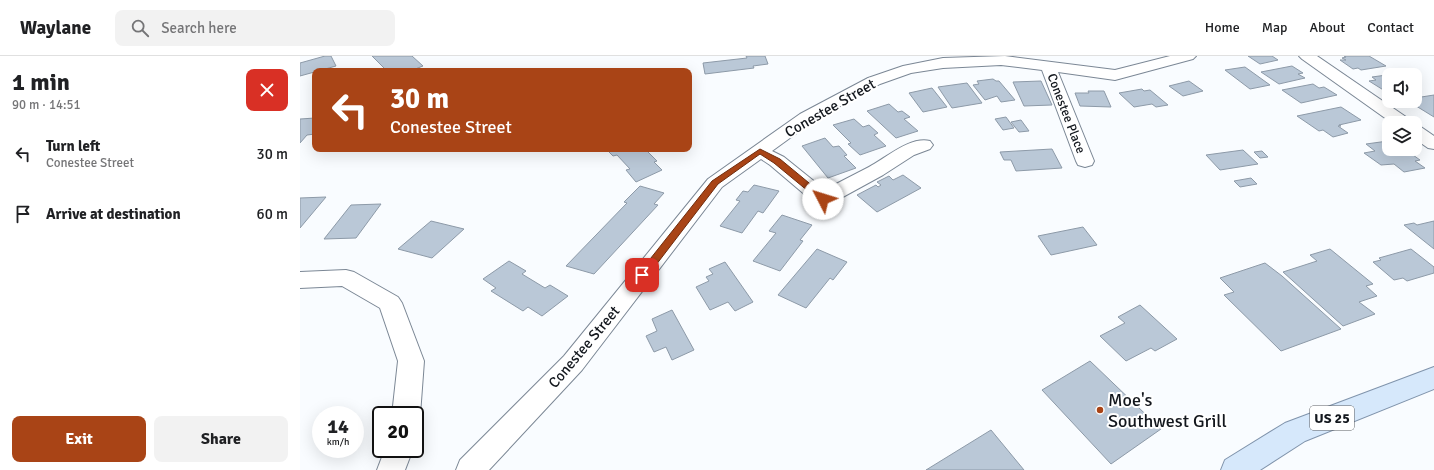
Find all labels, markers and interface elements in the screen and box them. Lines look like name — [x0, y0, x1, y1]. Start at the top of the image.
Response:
search box — [115, 10, 395, 46]
text: Waylane — [20, 16, 91, 40]
icon: search — [129, 17, 151, 39]
text: Search here — [161, 19, 237, 37]
text: Home — [1205, 19, 1240, 36]
text: Map — [1262, 19, 1287, 36]
text: About — [1309, 19, 1345, 36]
text: Contact — [1367, 19, 1414, 36]
text: 1 min — [12, 67, 70, 97]
map controls — [1382, 68, 1422, 156]
button: sound — [1382, 68, 1422, 108]
button: close — [246, 69, 288, 111]
street label: Conestee Place — [1043, 71, 1089, 156]
street label: Conestee Street — [782, 75, 878, 141]
text: 30 m — [390, 82, 449, 116]
icon: left — [324, 84, 376, 136]
text: 90 m · 14:51 — [12, 97, 81, 113]
text: Conestee Street — [390, 116, 512, 138]
button: layers — [1382, 116, 1422, 156]
text: Turn left — [46, 137, 100, 155]
icon: left — [12, 143, 34, 165]
text: 30 m — [257, 145, 288, 163]
text: Conestee Street — [46, 155, 134, 171]
position arrow — [802, 178, 844, 220]
icon: arrive — [12, 203, 34, 225]
text: Arrive at destination — [46, 205, 181, 223]
text: 60 m — [257, 205, 288, 223]
pin — [625, 258, 659, 292]
icon: arrive — [631, 264, 653, 286]
street label: Conestee Street — [544, 302, 624, 392]
place label: Moe's Southwest Grill — [1108, 389, 1227, 432]
marker: Moe's Southwest Grill — [1095, 405, 1105, 415]
speed limit sign: 20 — [372, 406, 424, 458]
road number: US 25 — [1310, 406, 1354, 430]
text: 14 — [327, 414, 349, 439]
button: Exit — [12, 416, 146, 462]
button: Share — [154, 416, 288, 462]
text: km/h — [327, 436, 349, 448]

